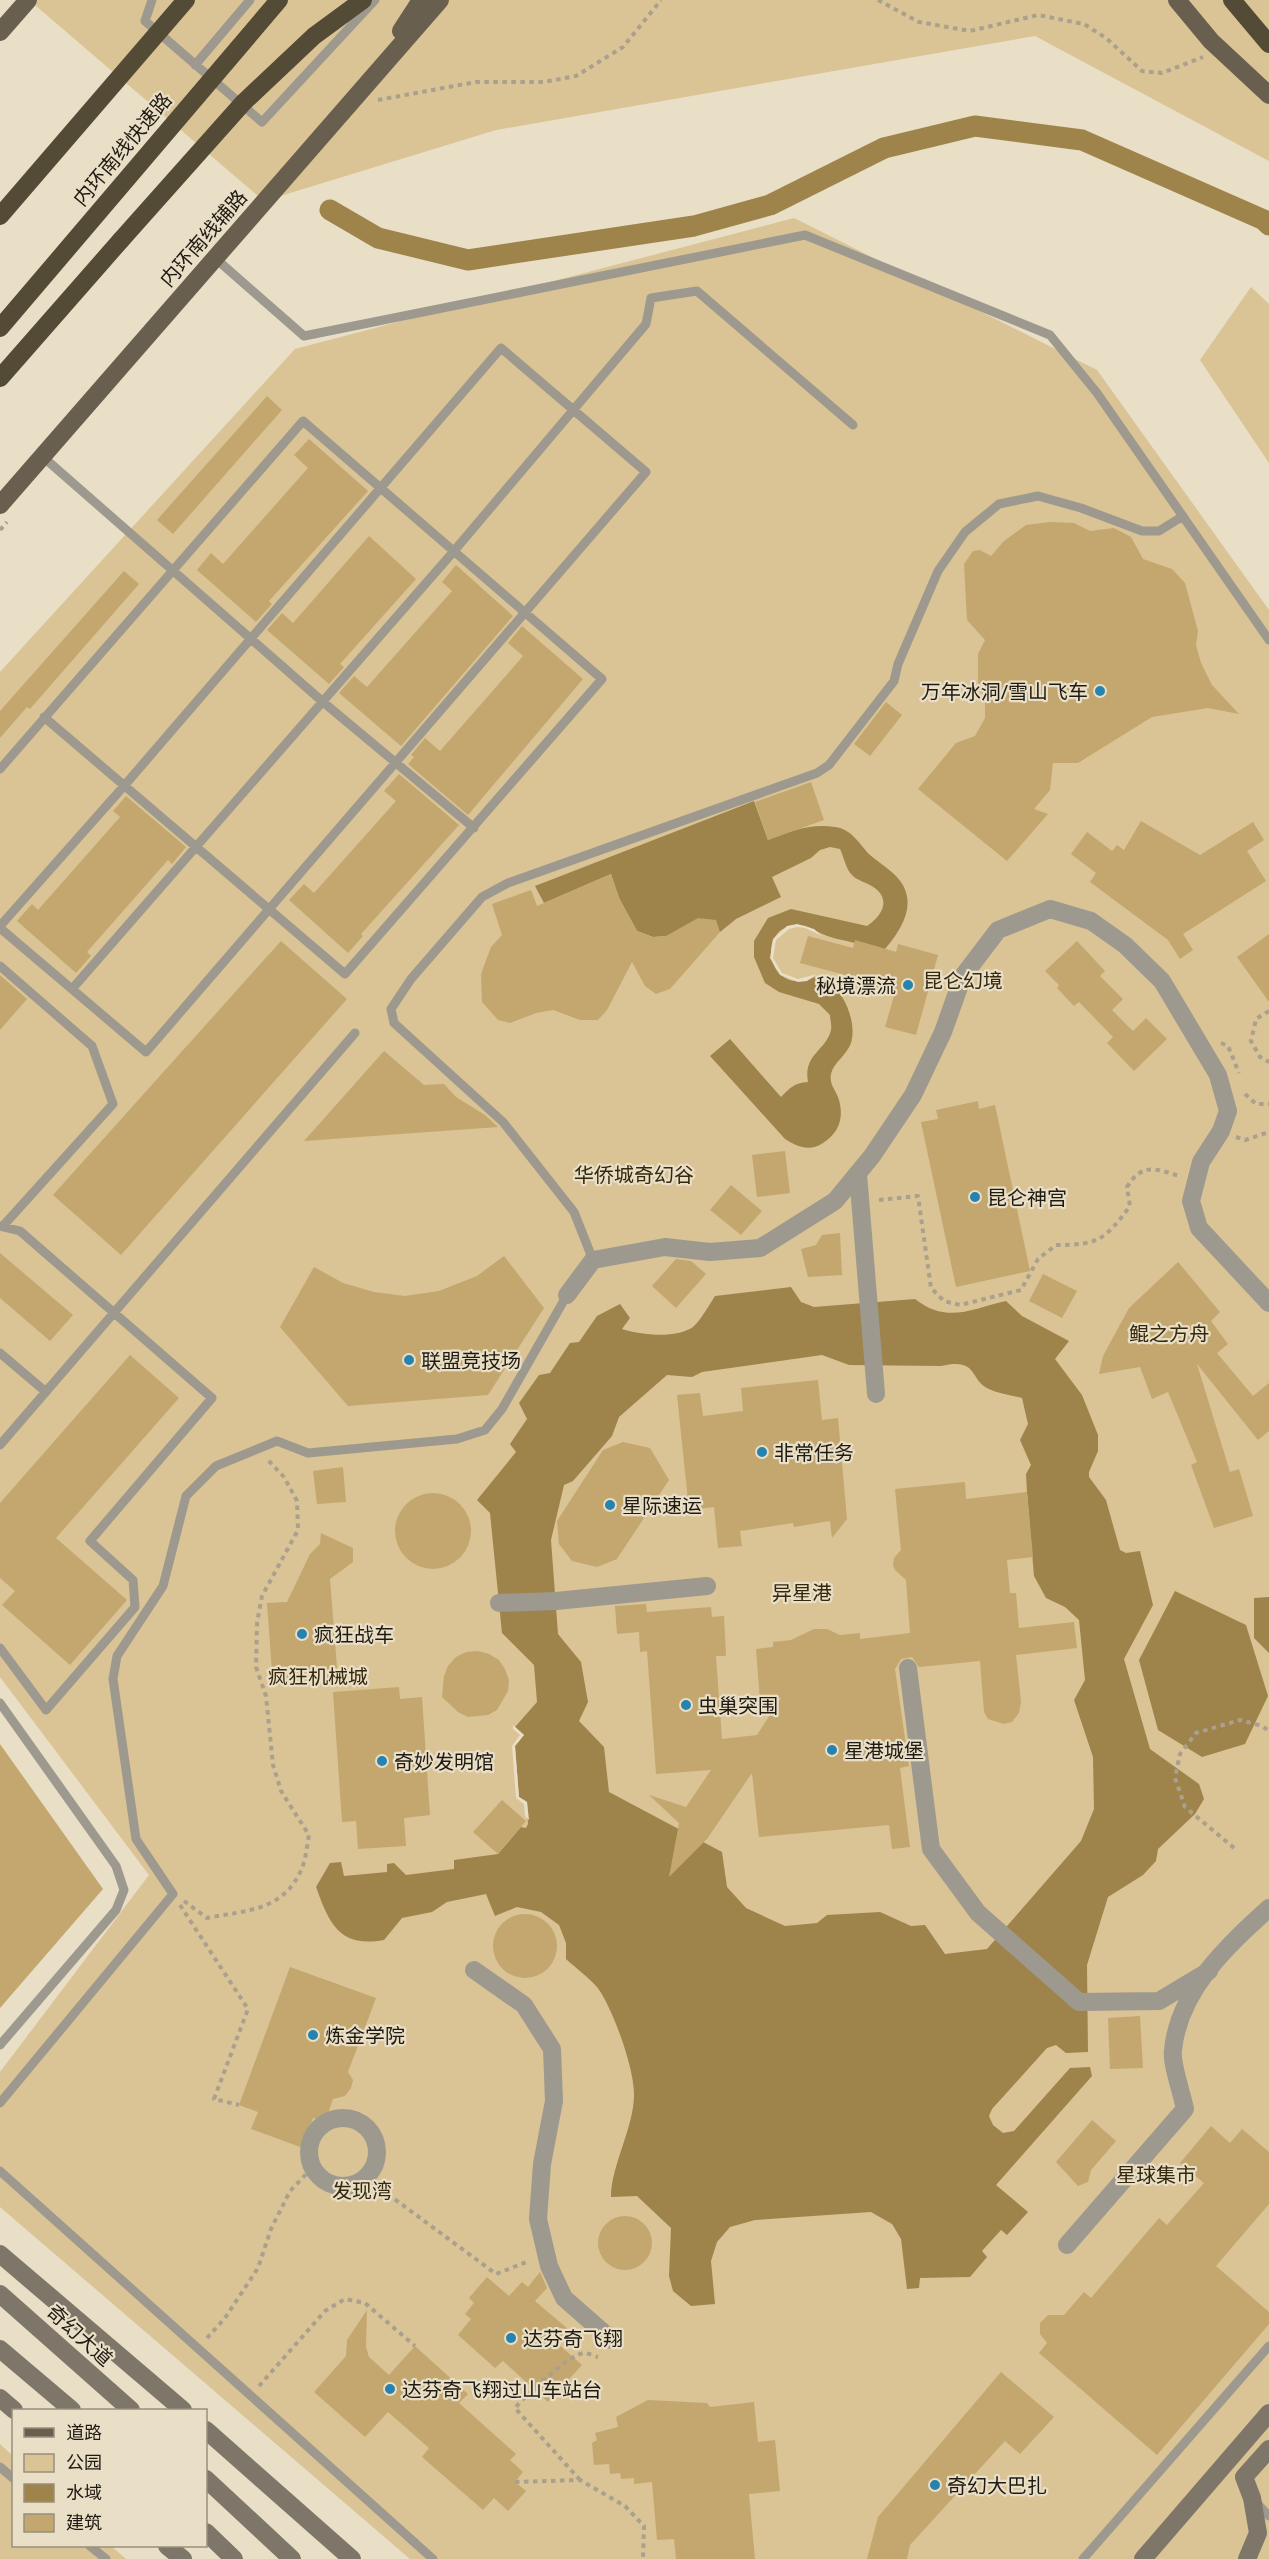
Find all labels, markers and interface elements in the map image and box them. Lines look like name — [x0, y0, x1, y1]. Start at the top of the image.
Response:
street label: 内环南线快速路 — [67, 87, 177, 211]
street label: 内环南线辅路 — [153, 184, 253, 292]
place label: 万年冰洞/雪山飞车 — [921, 678, 1088, 705]
marker: 万年冰洞/雪山飞车 — [1093, 684, 1107, 698]
park label: 昆仑幻境 — [923, 967, 1003, 994]
place label: 秘境漂流 — [816, 972, 896, 999]
marker: 秘境漂流 — [901, 978, 915, 992]
park label: 华侨城奇幻谷 — [574, 1161, 694, 1188]
place label: 昆仑神宫 — [987, 1184, 1067, 1211]
marker: 昆仑神宫 — [968, 1190, 982, 1204]
park label: 鲲之方舟 — [1129, 1320, 1209, 1347]
place label: 联盟竞技场 — [421, 1347, 521, 1374]
marker: 联盟竞技场 — [402, 1353, 416, 1367]
place label: 非常任务 — [774, 1439, 854, 1466]
marker: 非常任务 — [755, 1445, 769, 1459]
place label: 星际速运 — [622, 1492, 702, 1519]
marker: 星际速运 — [603, 1498, 617, 1512]
park label: 异星港 — [772, 1579, 832, 1606]
place label: 疯狂战车 — [314, 1621, 394, 1648]
marker: 疯狂战车 — [295, 1627, 309, 1641]
park label: 疯狂机械城 — [268, 1663, 368, 1690]
place label: 虫巢突围 — [698, 1692, 778, 1719]
marker: 虫巢突围 — [679, 1698, 693, 1712]
place label: 星港城堡 — [844, 1737, 924, 1764]
marker: 星港城堡 — [825, 1743, 839, 1757]
place label: 奇妙发明馆 — [394, 1748, 494, 1775]
marker: 奇妙发明馆 — [375, 1754, 389, 1768]
place label: 炼金学院 — [325, 2022, 405, 2049]
marker: 炼金学院 — [306, 2028, 320, 2042]
park label: 星球集市 — [1116, 2161, 1196, 2188]
park label: 发现湾 — [332, 2177, 392, 2204]
street label: 奇幻大道 — [41, 2298, 119, 2372]
place label: 达芬奇飞翔 — [523, 2325, 623, 2352]
marker: 达芬奇飞翔 — [504, 2331, 518, 2345]
place label: 达芬奇飞翔过山车站台 — [402, 2376, 602, 2403]
marker: 达芬奇飞翔过山车站台 — [383, 2382, 397, 2396]
legend — [12, 2409, 207, 2547]
text: 道路 — [66, 2420, 102, 2444]
text: 公园 — [66, 2450, 102, 2474]
place label: 奇幻大巴扎 — [947, 2472, 1047, 2499]
marker: 奇幻大巴扎 — [928, 2478, 942, 2492]
text: 水域 — [66, 2480, 102, 2504]
text: 建筑 — [66, 2510, 102, 2534]

